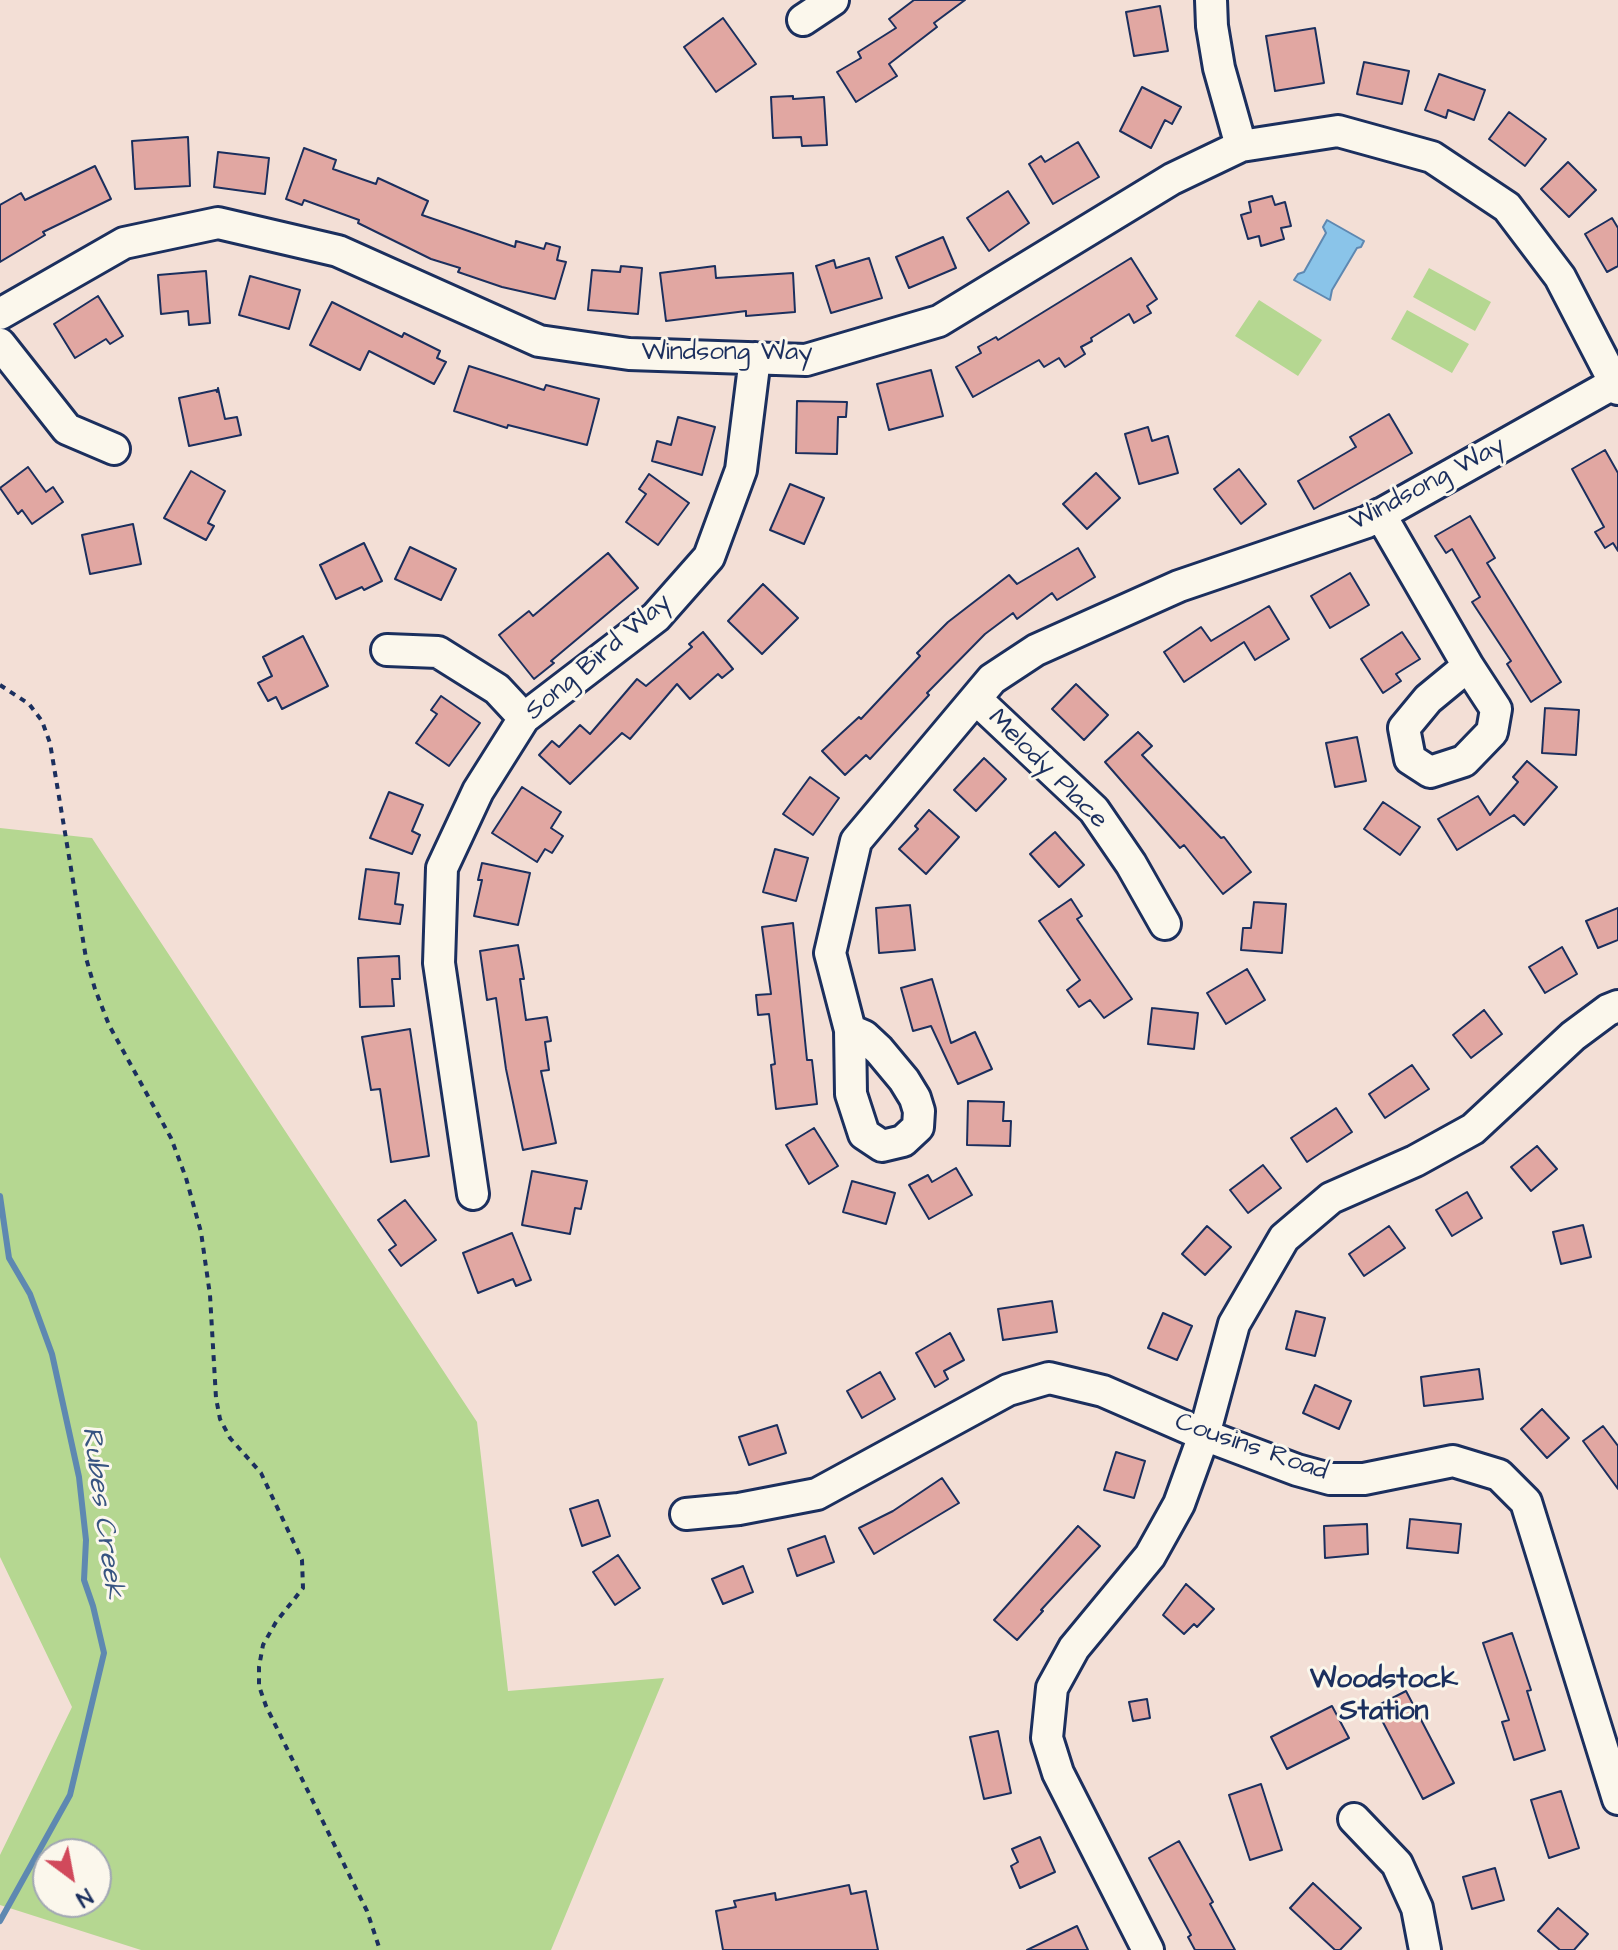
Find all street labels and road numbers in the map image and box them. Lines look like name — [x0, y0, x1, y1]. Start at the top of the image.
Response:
street label: Windsong Way — [641, 338, 813, 370]
street label: Windsong Way — [1345, 431, 1511, 539]
street label: Song Bird Way — [520, 588, 678, 728]
street label: Melody Place — [981, 704, 1113, 836]
street label: Cousins Road — [1171, 1407, 1331, 1489]

